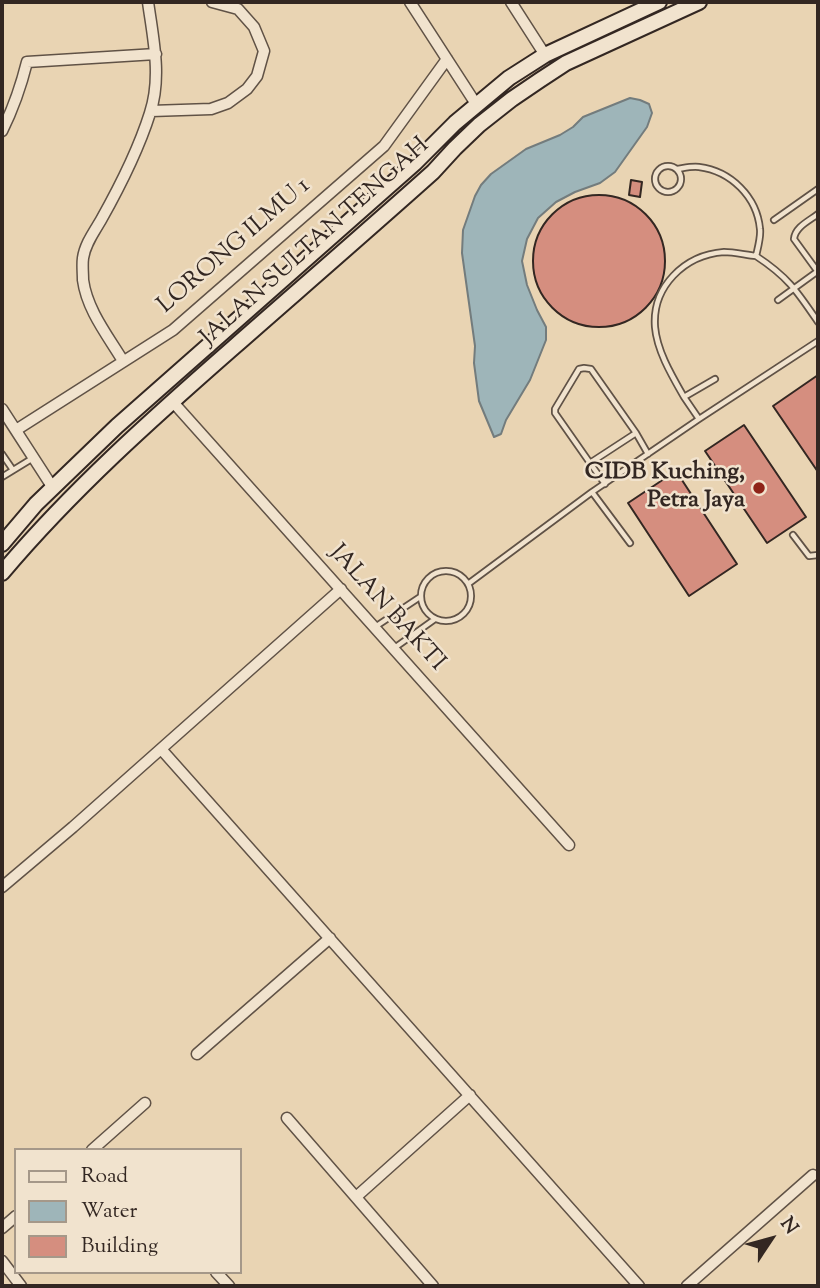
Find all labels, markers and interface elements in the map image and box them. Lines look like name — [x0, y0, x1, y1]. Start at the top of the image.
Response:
street label: JALAN SULTAN TENGAH — [196, 133, 436, 353]
street label: LORONG ILMU 1 — [153, 173, 317, 321]
place label: CIDB Kuching, Petra Jaya — [585, 460, 745, 516]
marker: CIDB Kuching, Petra Jaya — [751, 480, 767, 496]
street label: JALAN BAKTI — [322, 540, 450, 678]
legend — [14, 1148, 242, 1274]
text: Road — [81, 1162, 128, 1192]
text: Water — [81, 1197, 137, 1227]
north arrow — [736, 1204, 806, 1274]
text: N — [773, 1212, 804, 1240]
text: Building — [81, 1232, 158, 1262]

